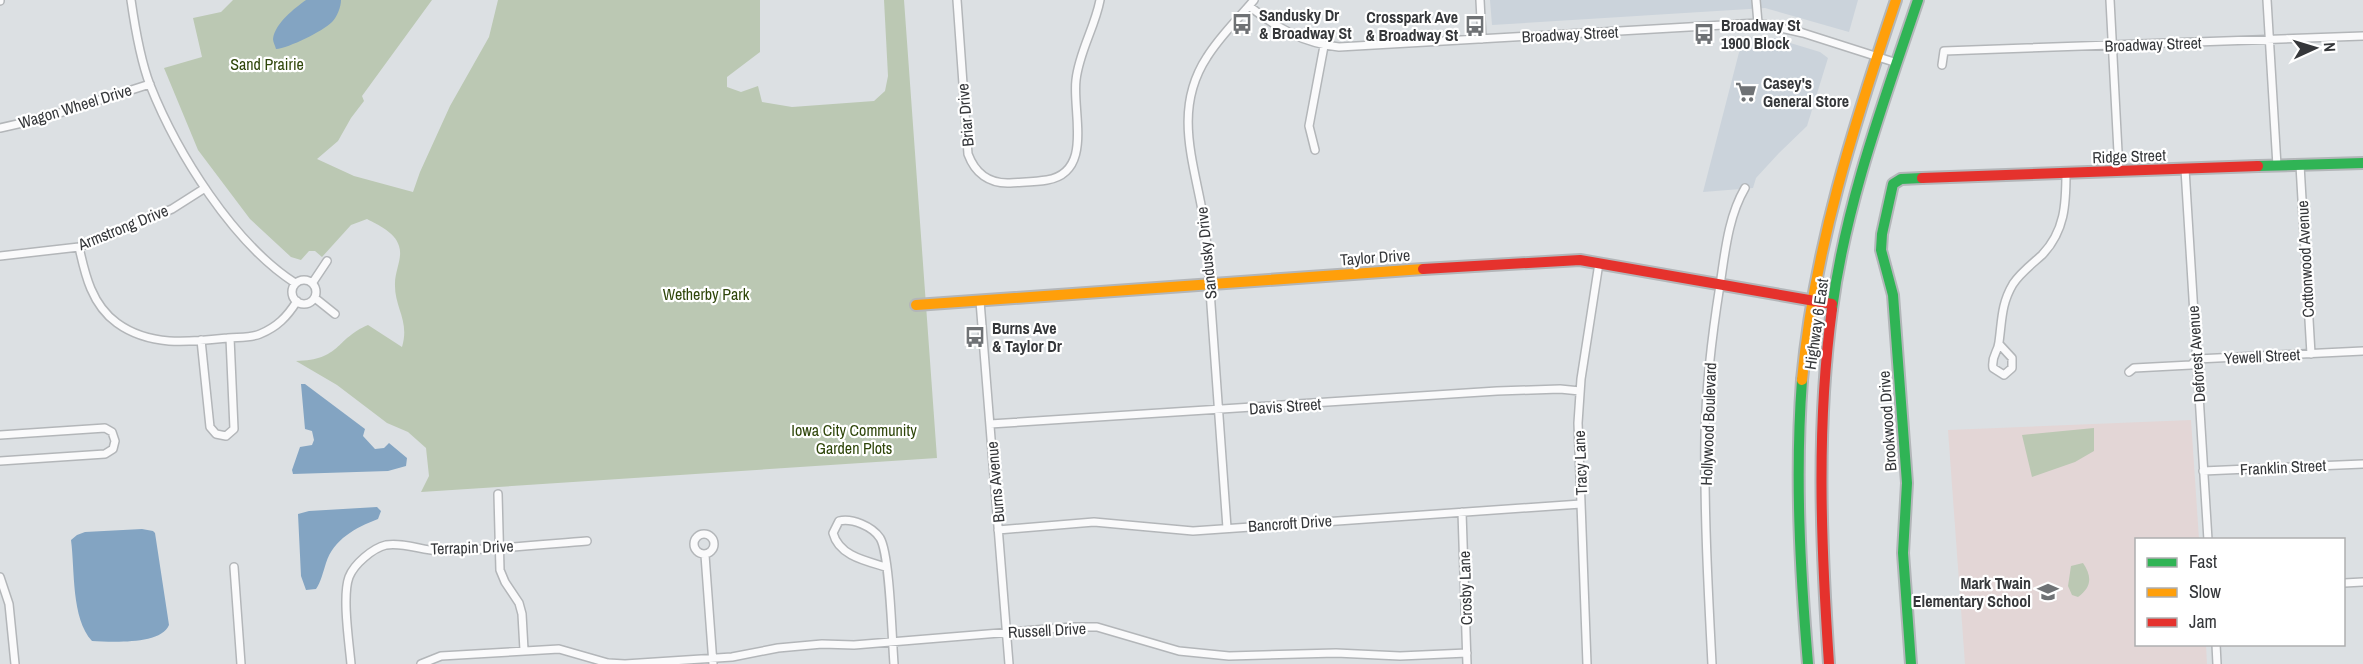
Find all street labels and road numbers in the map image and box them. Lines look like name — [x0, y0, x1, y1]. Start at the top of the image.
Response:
street label: Broadway Street — [1521, 20, 1619, 48]
street label: Broadway Street — [2104, 31, 2202, 57]
street label: Wagon Wheel Drive — [16, 78, 134, 134]
street label: Briar Drive — [951, 82, 979, 148]
street label: Ridge Street — [2092, 144, 2167, 168]
street label: Armstrong Drive — [74, 199, 171, 255]
street label: Cottonwood Avenue — [2291, 200, 2319, 318]
street label: Sandusky Drive — [1190, 206, 1222, 300]
street label: Taylor Drive — [1339, 244, 1411, 270]
street label: Highway 6 East — [1799, 277, 1833, 371]
street label: Deforest Avenue — [2182, 305, 2210, 403]
street label: Yewell Street — [2223, 343, 2301, 369]
street label: Hollywood Boulevard — [1695, 362, 1721, 486]
street label: Brookwood Drive — [1873, 370, 1901, 472]
street label: Davis Street — [1248, 392, 1322, 419]
street label: Tracy Lane — [1568, 430, 1592, 496]
street label: Burns Avenue — [980, 440, 1010, 524]
street label: Franklin Street — [2239, 454, 2327, 480]
street label: Bancroft Drive — [1247, 509, 1333, 537]
street label: Terrapin Drive — [430, 535, 514, 559]
street label: Crosby Lane — [1453, 550, 1477, 626]
street label: Russell Drive — [1007, 617, 1087, 643]

